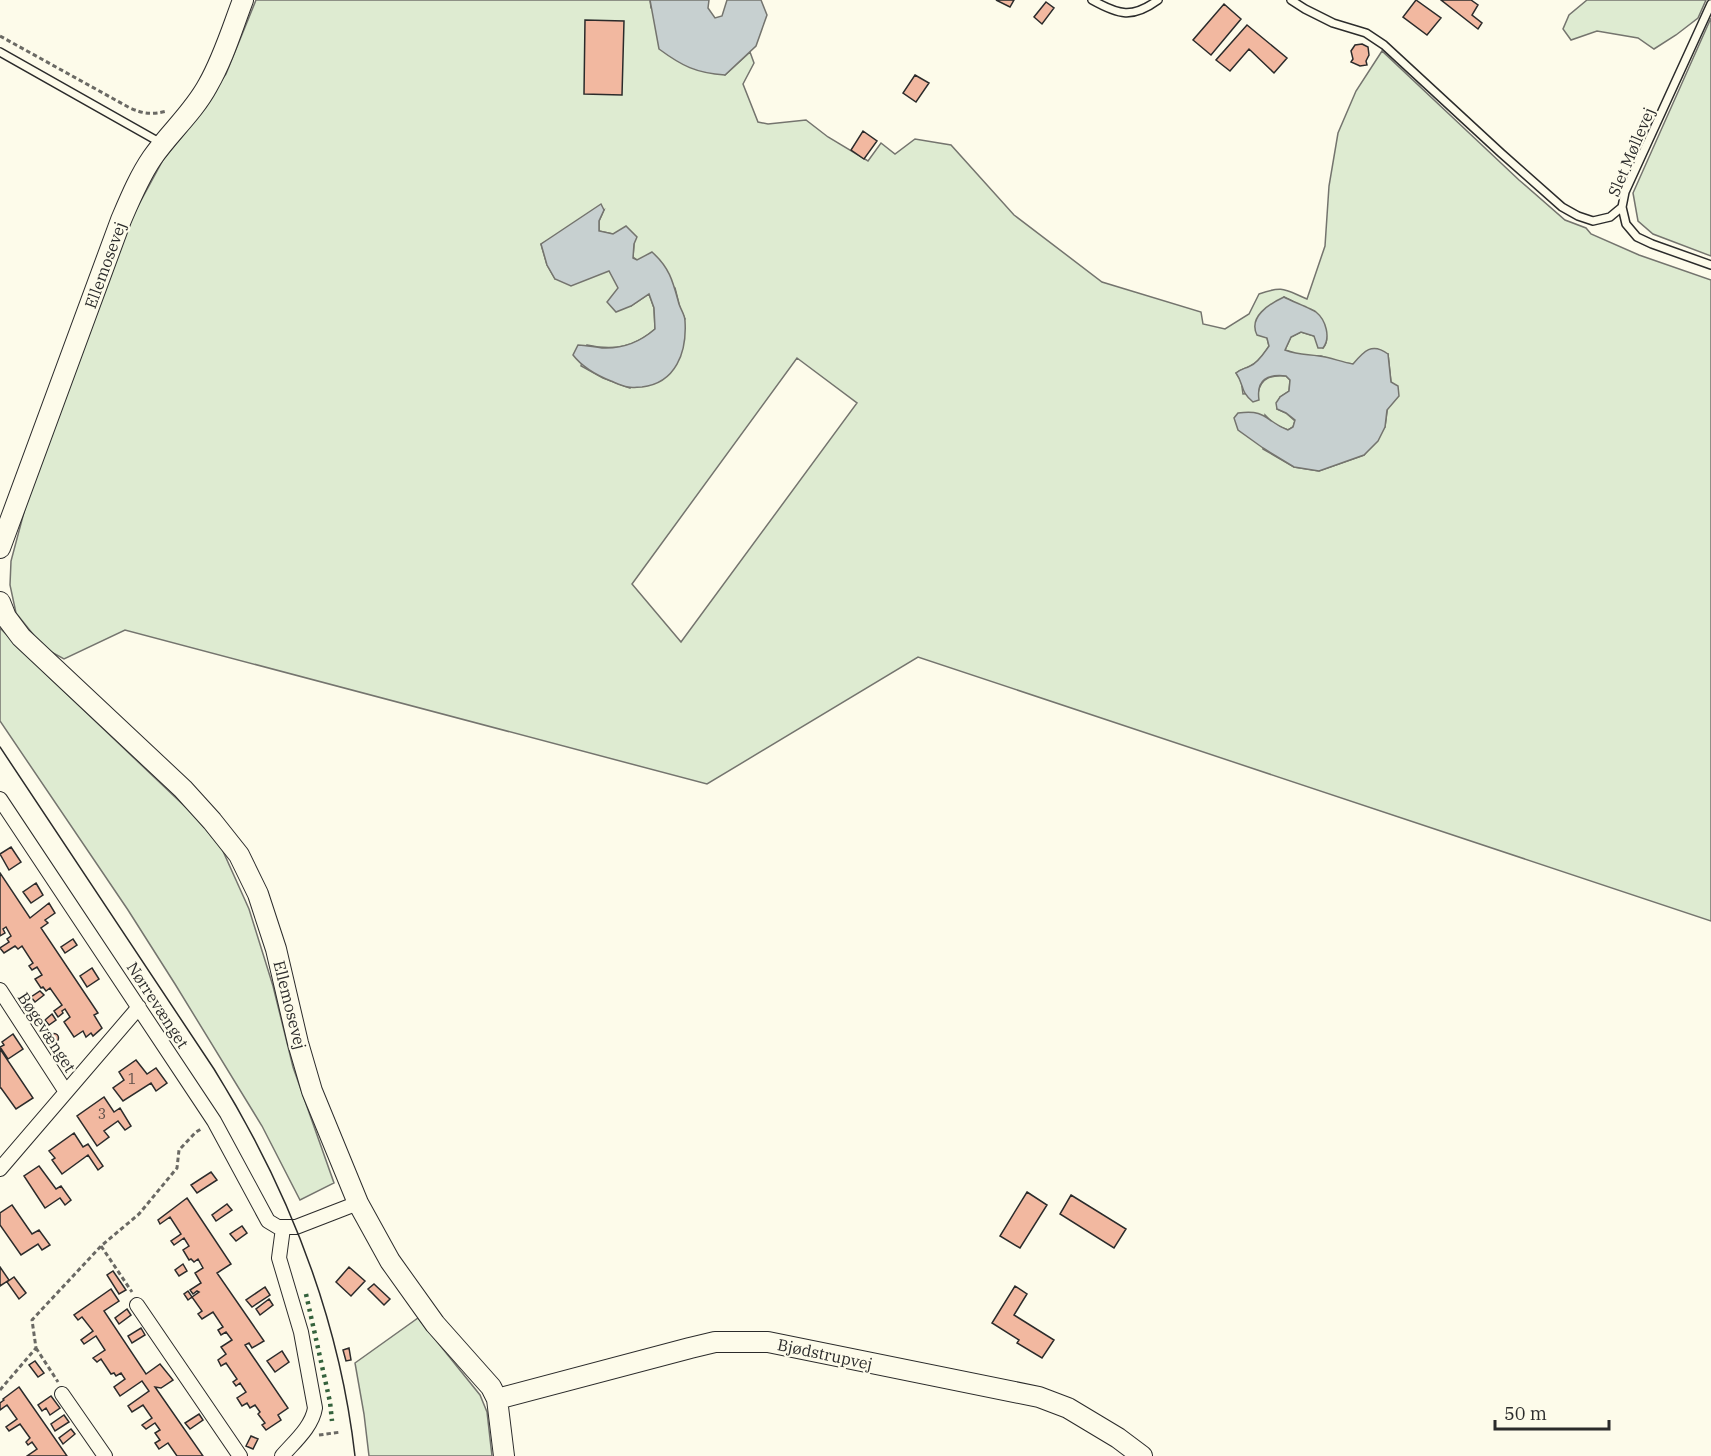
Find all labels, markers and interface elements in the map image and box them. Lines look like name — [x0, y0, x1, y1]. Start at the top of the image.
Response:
street label: Slet Møllevej — [1603, 104, 1659, 200]
street label: Ellemosevej — [80, 219, 130, 311]
street label: Nørrevænget — [123, 958, 193, 1052]
street label: Ellemosevej — [269, 958, 311, 1052]
street label: Bøgevænget — [14, 988, 80, 1076]
house number: 1 — [128, 1070, 136, 1088]
house number: 3 — [98, 1105, 106, 1123]
street label: Bjødstrupvej — [776, 1334, 874, 1374]
scale bar — [1495, 1393, 1609, 1431]
text: 50 m — [1504, 1402, 1547, 1425]

